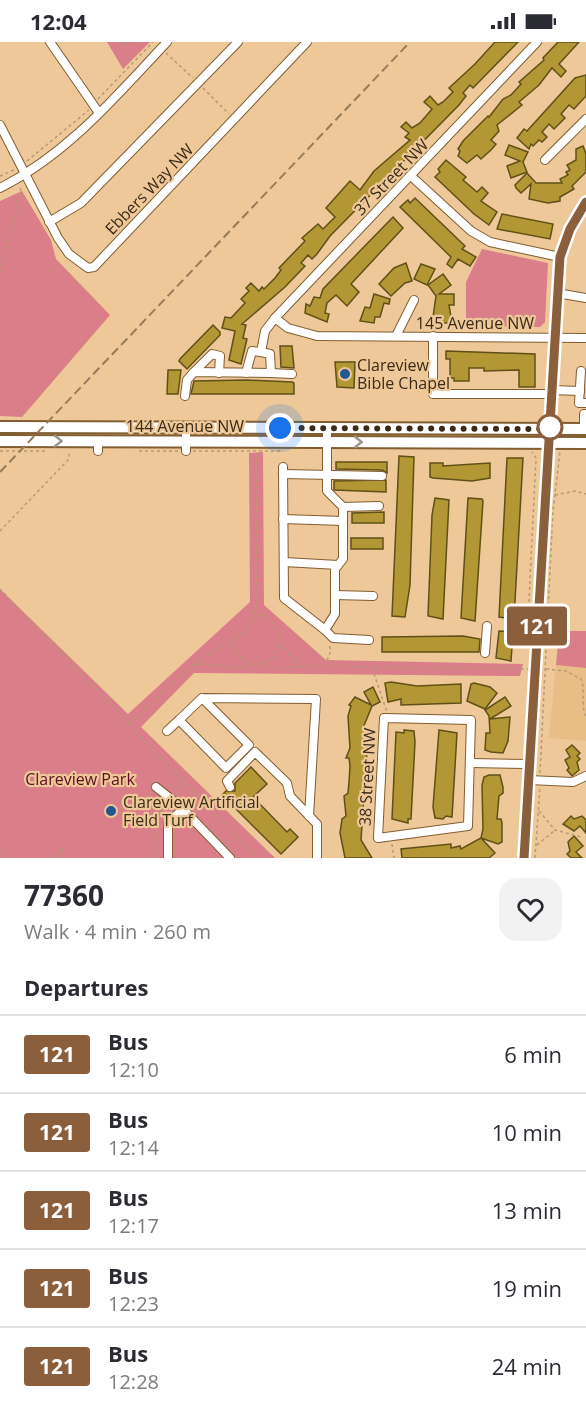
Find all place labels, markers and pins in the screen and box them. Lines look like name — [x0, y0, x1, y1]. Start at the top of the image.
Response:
place label: Clareview Bible Chapel — [357, 354, 450, 394]
marker: Clareview Bible Chapel — [338, 367, 352, 381]
unlabelled marker — [537, 414, 563, 440]
place label: Clareview Artificial Field Turf — [123, 791, 260, 831]
marker: Clareview Artificial Field Turf — [104, 804, 118, 818]

